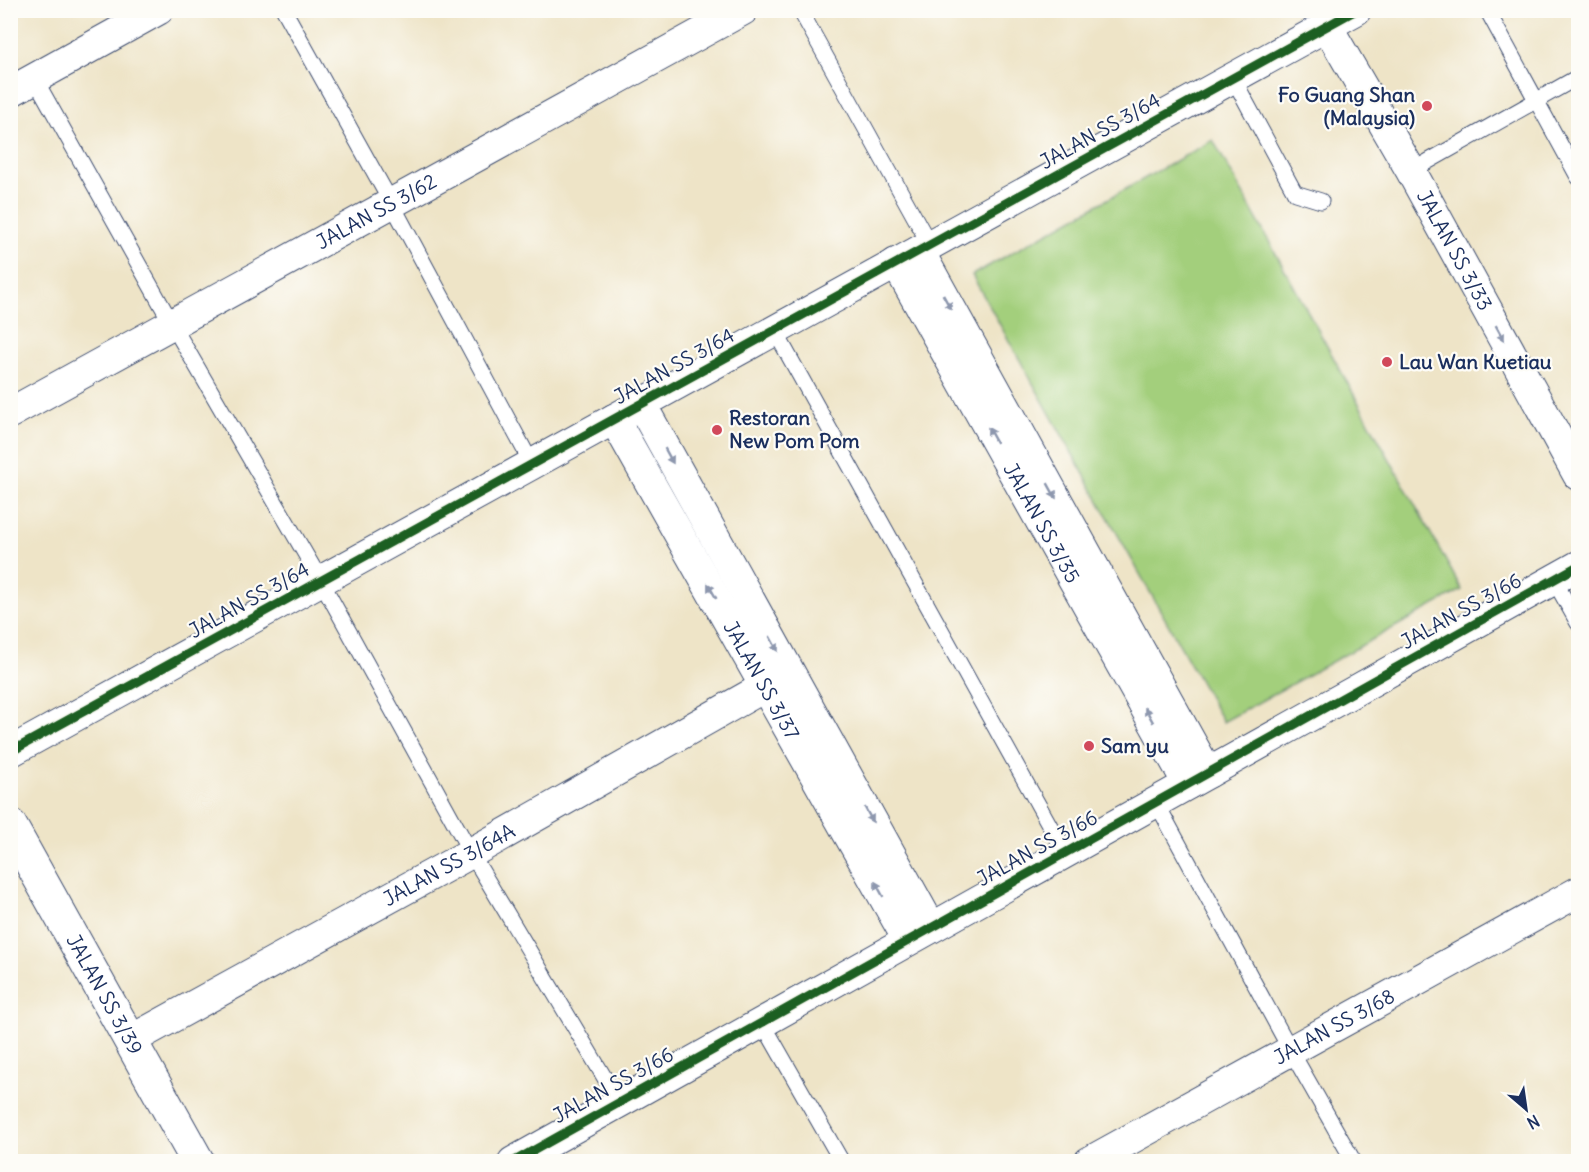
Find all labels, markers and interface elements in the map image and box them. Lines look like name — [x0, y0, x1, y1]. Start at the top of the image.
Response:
place label: Fo Guang Shan (Malaysia) — [1278, 82, 1415, 130]
street label: JALAN SS 3/64 — [1035, 87, 1164, 174]
marker: Fo Guang Shan (Malaysia) — [1420, 99, 1434, 113]
street label: JALAN SS 3/62 — [311, 168, 441, 254]
street label: JALAN SS 3/33 — [1412, 185, 1498, 315]
one-way arrow — [942, 294, 952, 311]
street label: JALAN SS 3/64 — [609, 322, 738, 409]
one-way arrow — [1495, 325, 1505, 342]
place label: Lau Wan Kuetiau — [1399, 349, 1552, 374]
marker: Lau Wan Kuetiau — [1380, 355, 1394, 369]
place label: Restoran New Pom Pom — [729, 405, 860, 453]
marker: Restoran New Pom Pom — [710, 423, 724, 437]
one-way arrow — [987, 426, 997, 443]
one-way arrow — [664, 447, 674, 464]
street label: JALAN SS 3/35 — [998, 458, 1086, 587]
one-way arrow — [1047, 483, 1057, 500]
street label: JALAN SS 3/64 — [184, 556, 313, 643]
street label: JALAN SS 3/66 — [1396, 567, 1525, 654]
one-way arrow — [707, 582, 717, 599]
street label: JALAN SS 3/37 — [718, 616, 805, 744]
one-way arrow — [769, 636, 779, 653]
one-way arrow — [1144, 706, 1154, 723]
place label: Sam yu — [1101, 733, 1169, 758]
marker: Sam yu — [1082, 739, 1096, 753]
street label: JALAN SS 3/66 — [972, 804, 1101, 891]
one-way arrow — [864, 807, 874, 824]
street label: JALAN SS 3/64A — [378, 818, 519, 911]
one-way arrow — [874, 881, 885, 897]
street label: JALAN SS 3/39 — [61, 930, 149, 1059]
street label: JALAN SS 3/68 — [1269, 983, 1399, 1070]
street label: JALAN SS 3/66 — [548, 1041, 677, 1128]
north arrow — [1496, 1079, 1556, 1139]
text: N — [1524, 1111, 1543, 1134]

